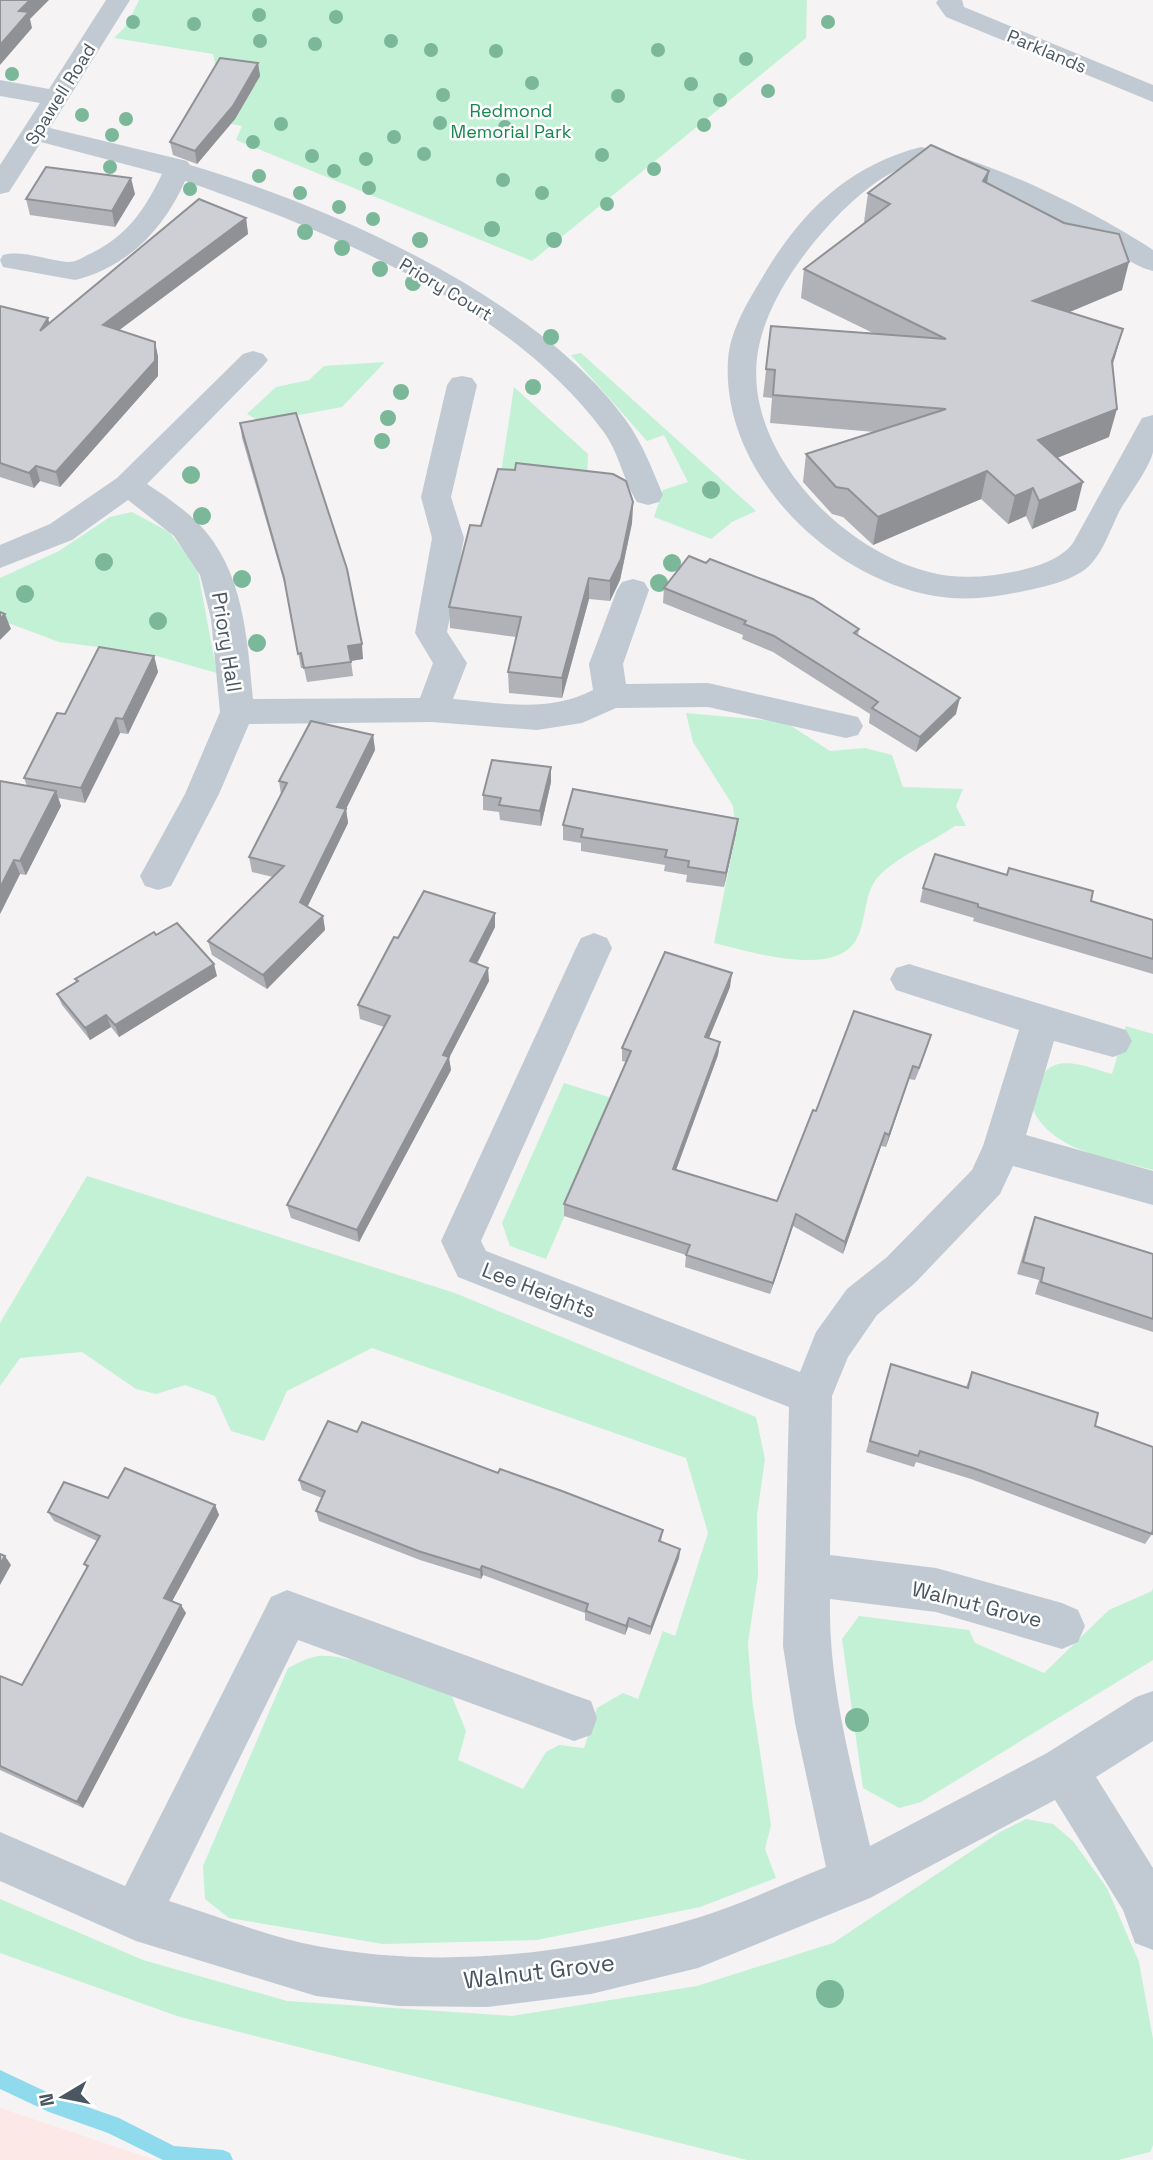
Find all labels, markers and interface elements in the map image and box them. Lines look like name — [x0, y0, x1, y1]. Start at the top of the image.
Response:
street label: Parklands — [1004, 24, 1090, 78]
street label: Spawell Road — [20, 39, 100, 149]
park label: Redmond Memorial Park — [451, 99, 572, 143]
street label: Priory Court — [395, 252, 497, 326]
street label: Priory Hall — [206, 590, 248, 694]
street label: Lee Heights — [478, 1256, 600, 1324]
street label: Walnut Grove — [909, 1575, 1045, 1633]
street label: Walnut Grove — [462, 1946, 616, 1996]
north arrow — [28, 2062, 98, 2132]
text: N — [33, 2091, 60, 2108]

